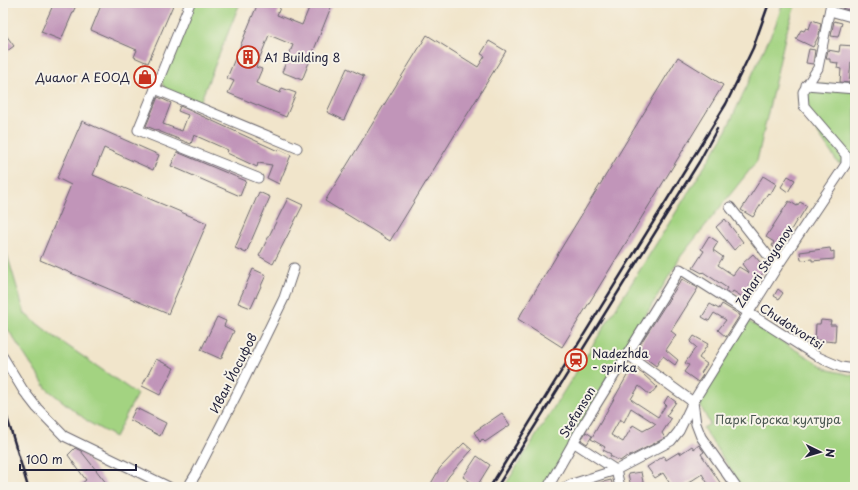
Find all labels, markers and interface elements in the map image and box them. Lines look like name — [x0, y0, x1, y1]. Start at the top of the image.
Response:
building icon: A1 Building 8 — [235, 44, 261, 70]
place label: A1 Building 8 — [264, 48, 340, 66]
shop icon: Диалог А ЕООД — [132, 64, 158, 90]
place label: Диалог А ЕООД — [35, 68, 131, 86]
street label: Zahari Stoyanov — [731, 221, 797, 311]
street label: Chudotvortsi — [756, 298, 828, 354]
street label: Иван Йосифов — [205, 330, 261, 416]
place label: Nadezhda - spirka — [592, 344, 649, 376]
station icon: Nadezhda - spirka — [563, 347, 589, 373]
street label: Stefanson — [555, 383, 599, 441]
park label: Парк Горска култура — [715, 410, 841, 428]
north arrow — [800, 432, 840, 472]
scale bar — [20, 446, 136, 472]
text: N — [822, 448, 839, 458]
text: 100 m — [26, 450, 63, 468]

